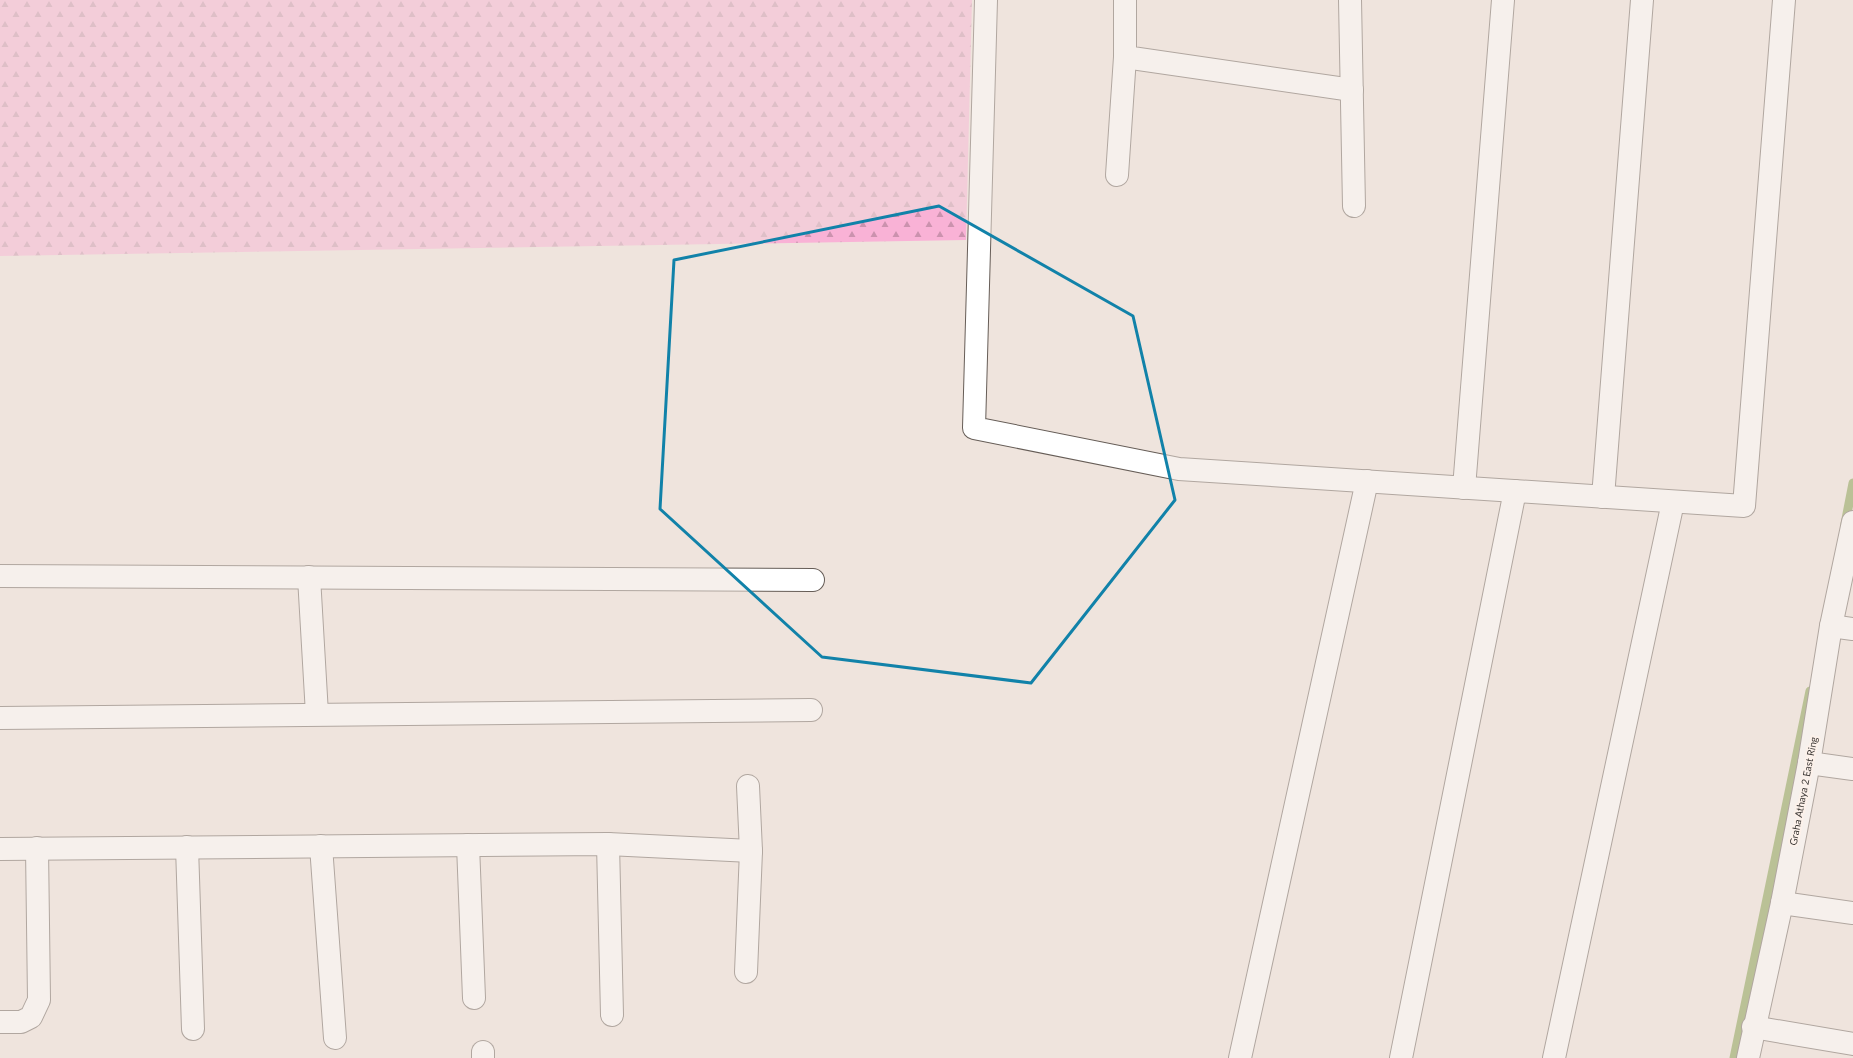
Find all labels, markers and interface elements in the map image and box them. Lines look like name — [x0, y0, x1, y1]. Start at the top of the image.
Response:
street label: Graha Athaya 2 East Ring — [1787, 736, 1819, 846]

